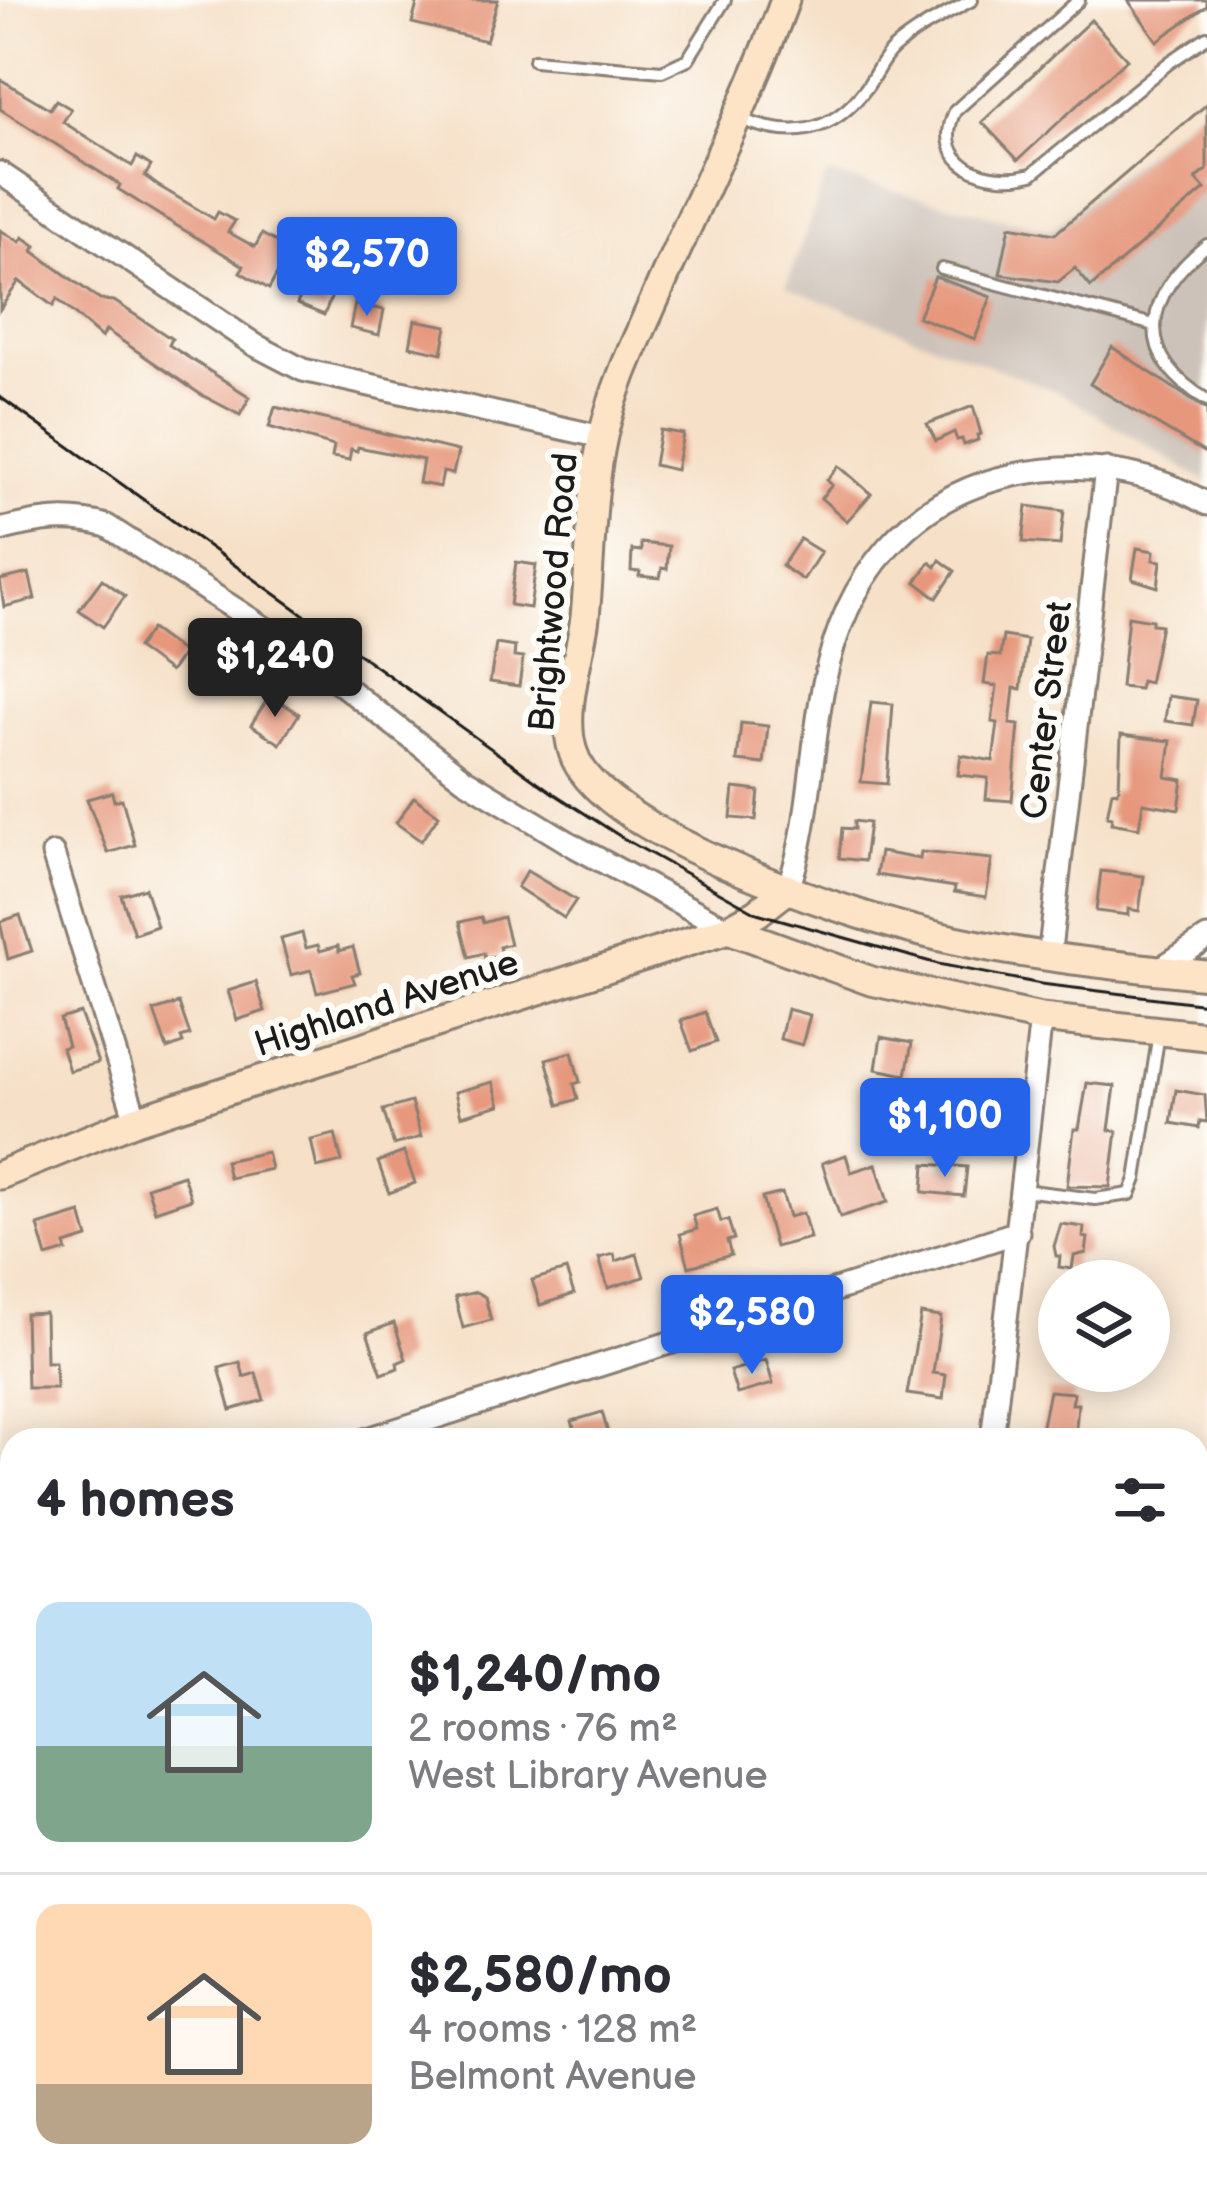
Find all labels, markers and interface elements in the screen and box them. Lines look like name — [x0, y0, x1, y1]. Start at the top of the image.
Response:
pin: $2,570 — [269, 217, 465, 319]
text: $2,570 — [304, 232, 430, 279]
street label: Brightwood Road — [521, 451, 588, 734]
street label: Center Street — [1013, 599, 1082, 822]
pin: $1,240 — [177, 618, 373, 720]
text: $1,240 — [215, 633, 335, 680]
street label: Highland Avenue — [249, 941, 524, 1067]
pin: $1,100 — [847, 1078, 1043, 1180]
text: $1,100 — [887, 1093, 1003, 1140]
map controls — [1038, 1260, 1170, 1392]
button: layers — [1038, 1260, 1170, 1392]
pin: $2,580 — [654, 1275, 850, 1377]
text: $2,580 — [688, 1290, 816, 1337]
icon: filters — [1107, 1467, 1173, 1533]
text: 4 homes — [36, 1470, 235, 1531]
text: $1,240/mo — [408, 1645, 661, 1706]
icon: home — [132, 1650, 276, 1794]
text: 2 rooms · 76 m² — [408, 1706, 678, 1753]
text: West Library Avenue — [408, 1753, 768, 1800]
text: $2,580/mo — [408, 1946, 672, 2007]
icon: home — [132, 1952, 276, 2096]
text: 4 rooms · 128 m² — [408, 2007, 697, 2054]
text: Belmont Avenue — [408, 2054, 696, 2101]

